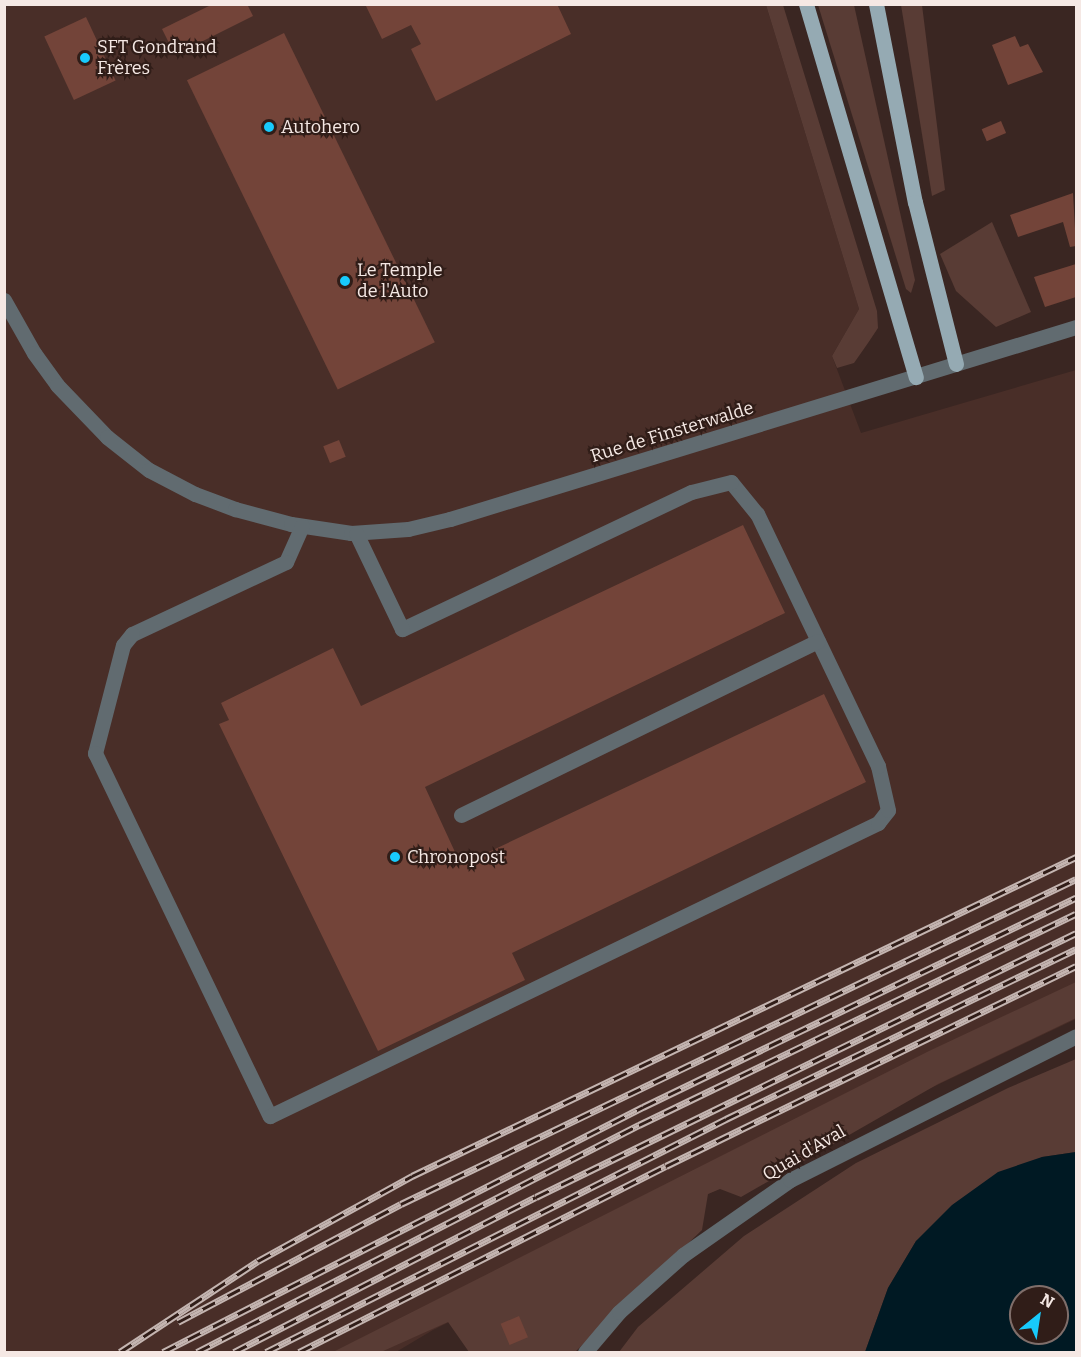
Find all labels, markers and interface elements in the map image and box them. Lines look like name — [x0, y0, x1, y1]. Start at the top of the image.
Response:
place label: SFT Gondrand Frères — [97, 37, 217, 80]
marker: SFT Gondrand Frères — [78, 51, 92, 65]
place label: Autohero — [281, 116, 360, 138]
marker: Autohero — [262, 120, 276, 134]
place label: Le Temple de l'Auto — [357, 260, 443, 302]
marker: Le Temple de l'Auto — [338, 274, 352, 288]
street label: Rue de Finsterwalde — [588, 397, 756, 467]
place label: Chronopost — [407, 846, 505, 868]
marker: Chronopost — [388, 850, 402, 864]
street label: Quai d'Aval — [759, 1121, 849, 1185]
north arrow — [1009, 1285, 1069, 1345]
text: N — [1037, 1289, 1057, 1312]

